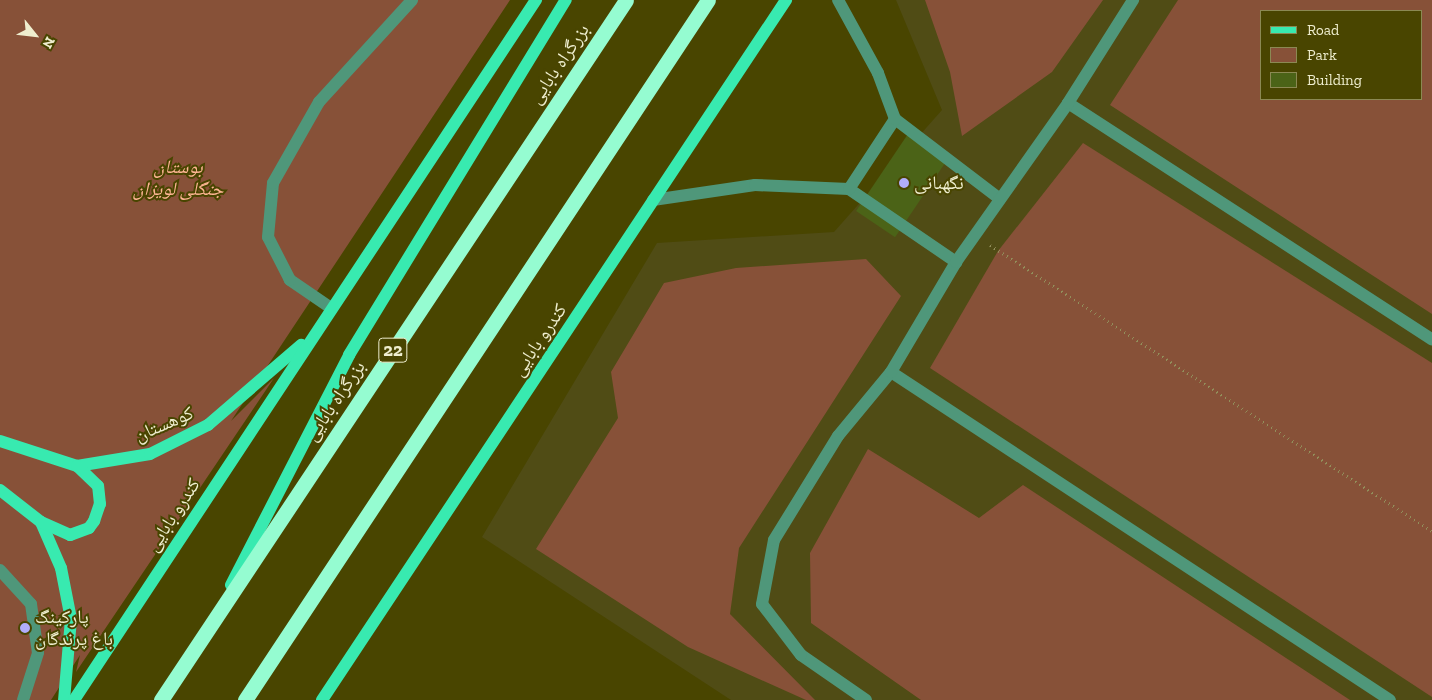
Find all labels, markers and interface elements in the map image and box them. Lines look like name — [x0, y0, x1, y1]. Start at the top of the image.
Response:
north arrow — [10, 10, 60, 60]
legend — [1260, 10, 1422, 100]
street label: بزرگراه بابایی — [524, 19, 594, 109]
text: Road — [1307, 21, 1339, 39]
text: N — [39, 34, 59, 51]
text: Park — [1307, 46, 1337, 64]
text: Building — [1307, 71, 1362, 89]
park label: بوستان جنگلی لویزان — [132, 156, 224, 200]
place label: نگهبانی — [914, 172, 964, 194]
marker: نگهبانی — [898, 177, 910, 189]
street label: کندرو بابایی — [506, 299, 572, 381]
road number: 22 — [378, 334, 408, 366]
street label: بزرگراه بابایی — [300, 356, 370, 446]
street label: کوهستان — [131, 401, 197, 447]
street label: کندرو بابایی — [141, 474, 205, 556]
place label: پارکینگ باغ پرندگان — [35, 606, 113, 650]
marker: پارکینگ باغ پرندگان — [19, 622, 31, 634]

